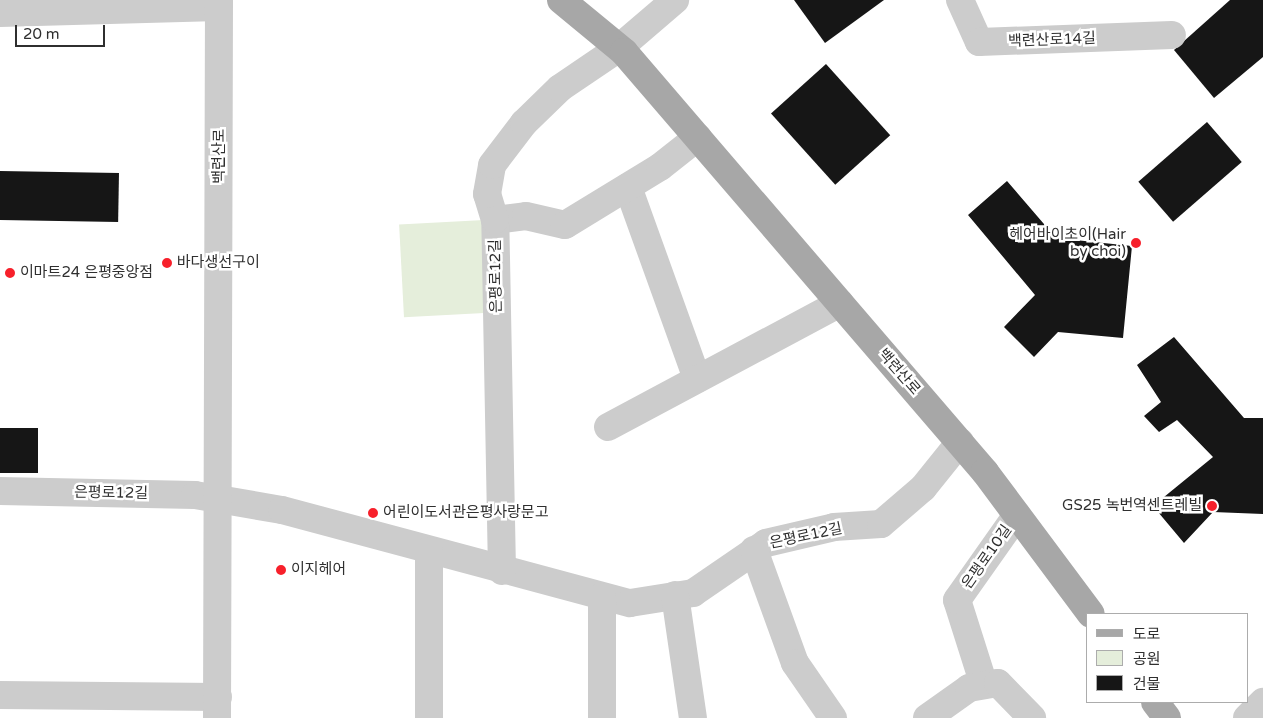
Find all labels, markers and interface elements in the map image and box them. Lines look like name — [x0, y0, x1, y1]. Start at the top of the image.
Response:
scale bar — [18, 15, 108, 47]
text: 20 m — [23, 25, 60, 43]
street label: 백련산로14길 — [1008, 29, 1096, 51]
street label: 백련산로 — [211, 128, 229, 184]
place label: 헤어바이초이(Hair by choi) — [1009, 225, 1126, 260]
marker: 헤어바이초이(Hair by choi) — [1130, 237, 1142, 249]
street label: 은평로12길 — [486, 239, 506, 313]
place label: 바다생선구이 — [177, 254, 260, 272]
marker: 바다생선구이 — [161, 257, 173, 269]
place label: 이마트24 은평중앙점 — [20, 264, 153, 282]
marker: 이마트24 은평중앙점 — [4, 267, 16, 279]
street label: 백련산로 — [874, 345, 924, 399]
street label: 은평로12길 — [74, 483, 148, 503]
place label: GS25 녹번역센트레빌 — [1062, 497, 1202, 515]
marker: GS25 녹번역센트레빌 — [1206, 500, 1218, 512]
place label: 어린이도서관은평사랑문고 — [383, 504, 549, 522]
marker: 어린이도서관은평사랑문고 — [367, 507, 379, 519]
street label: 은평로12길 — [768, 519, 844, 553]
street label: 은평로10길 — [958, 522, 1016, 592]
place label: 이지헤어 — [291, 561, 346, 579]
marker: 이지헤어 — [275, 564, 287, 576]
legend — [1086, 613, 1248, 703]
text: 도로 — [1133, 625, 1161, 643]
text: 공원 — [1133, 650, 1161, 668]
text: 건물 — [1133, 675, 1161, 693]

